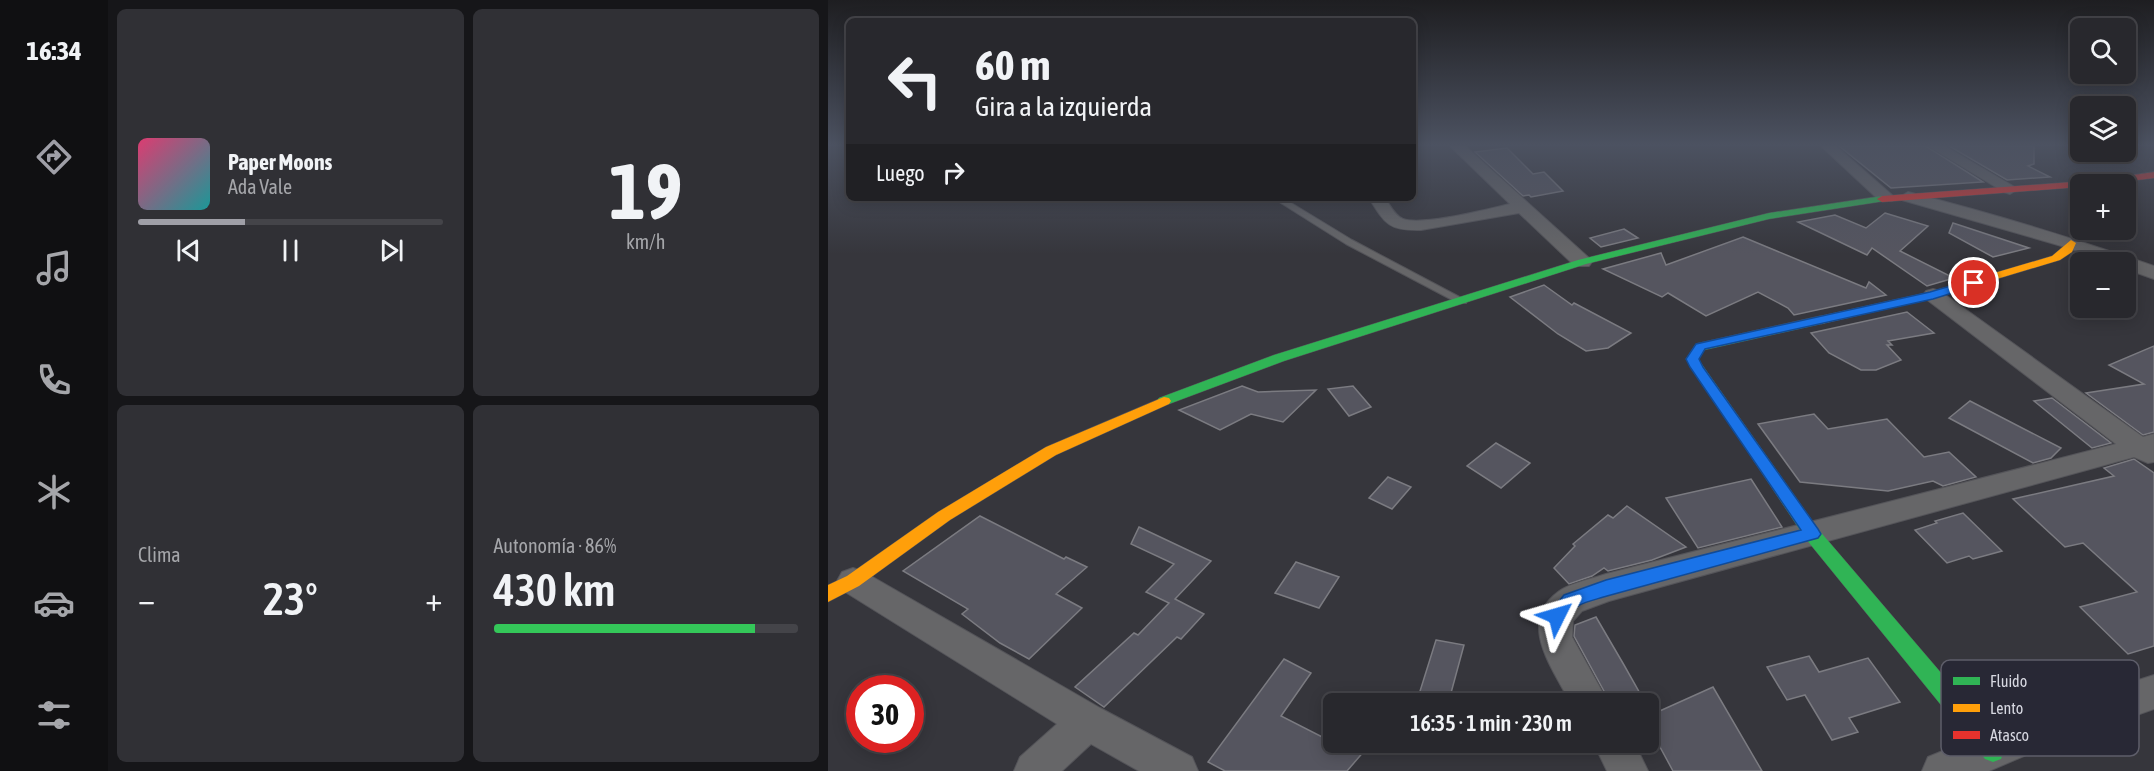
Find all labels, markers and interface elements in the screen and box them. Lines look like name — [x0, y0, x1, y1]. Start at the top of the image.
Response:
map controls — [2070, 18, 2136, 318]
button: search — [2070, 18, 2136, 84]
text: 16:34 — [26, 35, 82, 66]
text: 60 m — [975, 41, 1050, 89]
icon: left — [876, 42, 954, 120]
text: Gira a la izquierda — [975, 91, 1152, 122]
button: layers — [2070, 96, 2136, 162]
icon: directions — [33, 136, 75, 178]
text: 19 — [609, 146, 682, 236]
text: Paper Moons — [228, 149, 332, 175]
icon: right — [937, 156, 970, 189]
text: Luego — [876, 160, 925, 186]
button: + — [2070, 174, 2136, 240]
text: Ada Vale — [228, 175, 292, 198]
text: km/h — [626, 230, 666, 253]
icon: previous — [172, 234, 205, 267]
icon: pause — [274, 234, 307, 267]
icon: next — [375, 234, 408, 267]
icon: music — [33, 247, 75, 289]
button: − — [2070, 252, 2136, 318]
pin — [1948, 257, 1999, 308]
icon: arrive — [1957, 266, 1990, 299]
icon: phone — [33, 359, 75, 401]
icon: climate — [33, 471, 75, 513]
text: Autonomía · 86% — [494, 534, 616, 557]
text: Clima — [138, 543, 181, 566]
text: 430 km — [494, 564, 615, 616]
text: 23° — [263, 573, 318, 625]
text: − — [138, 580, 155, 618]
text: + — [425, 580, 442, 618]
icon: car — [33, 582, 75, 624]
position arrow — [1525, 584, 1589, 648]
legend — [1941, 660, 2139, 756]
text: Fluido — [1990, 672, 2027, 690]
speed limit sign: 30 — [846, 675, 924, 753]
icon: filters — [33, 694, 75, 736]
text: Lento — [1990, 699, 2023, 717]
text: 16:35 · 1 min · 230 m — [1410, 710, 1572, 736]
text: Atasco — [1990, 726, 2029, 744]

